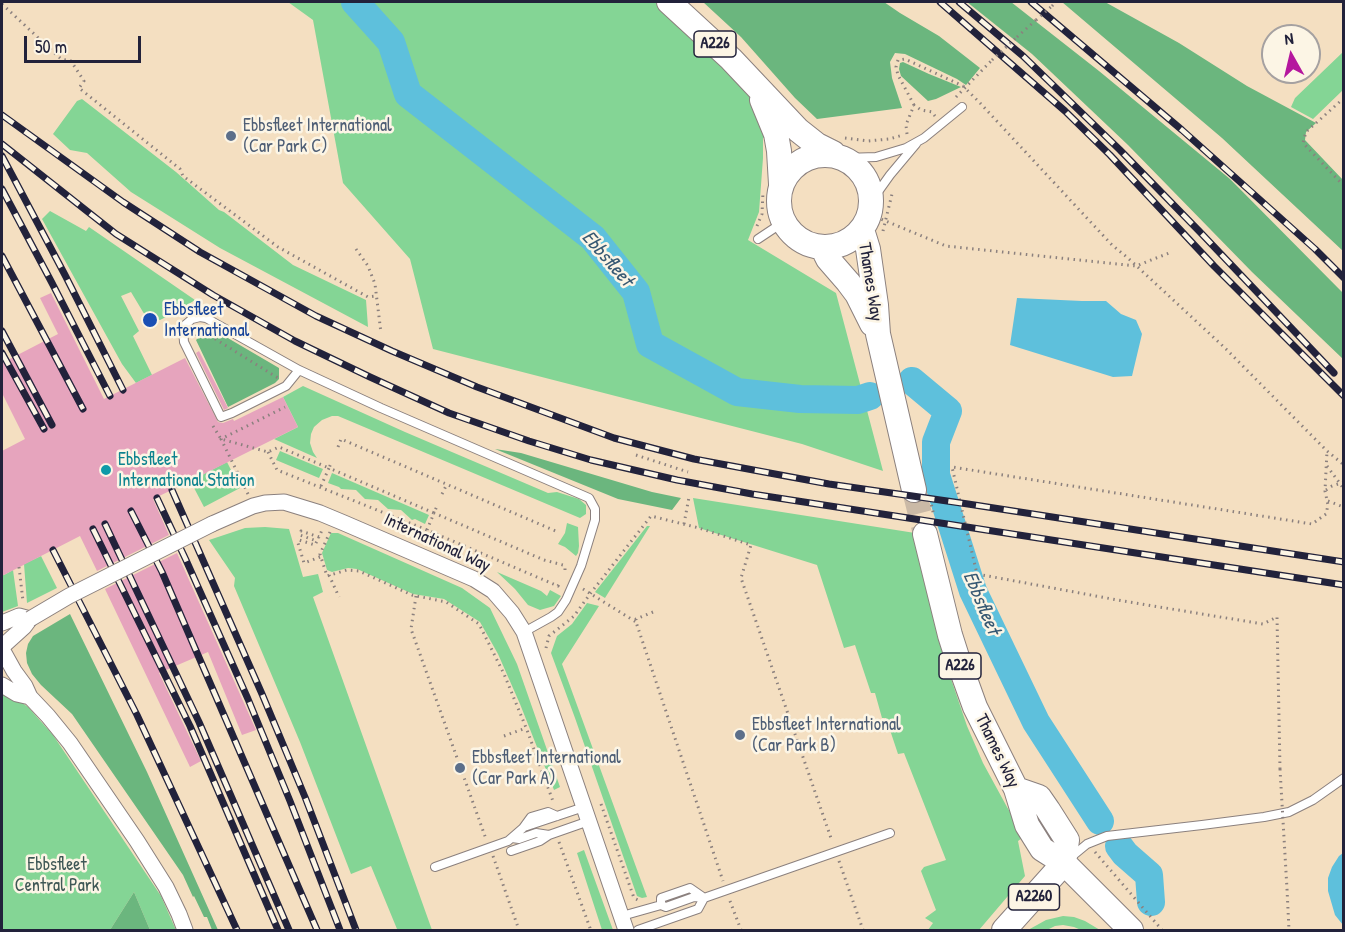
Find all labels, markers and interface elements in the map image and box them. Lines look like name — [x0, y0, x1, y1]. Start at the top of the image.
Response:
scale bar — [27, 24, 144, 62]
north arrow — [1261, 24, 1321, 84]
text: N — [1283, 27, 1295, 50]
road number: A226 — [694, 31, 736, 57]
text: 50 m — [35, 34, 67, 59]
place label: Ebbsfleet International (Car Park C) — [243, 115, 392, 158]
marker: Ebbsfleet International (Car Park C) — [224, 129, 238, 143]
water label: Ebbsfleet — [576, 226, 638, 292]
street label: Thames Way — [853, 241, 887, 323]
place label: Ebbsfleet International — [164, 299, 249, 342]
marker: Ebbsfleet International — [141, 311, 159, 329]
place label: Ebbsfleet International Station — [118, 449, 255, 492]
marker: Ebbsfleet International Station — [99, 463, 113, 477]
street label: International Way — [380, 509, 494, 577]
water label: Ebbsfleet — [957, 568, 1005, 638]
road number: A226 — [939, 653, 981, 679]
street label: Thames Way — [970, 711, 1024, 791]
place label: Ebbsfleet International (Car Park B) — [752, 714, 901, 756]
marker: Ebbsfleet International (Car Park B) — [733, 728, 747, 742]
place label: Ebbsfleet International (Car Park A) — [472, 747, 621, 789]
marker: Ebbsfleet International (Car Park A) — [453, 761, 467, 775]
park label: Ebbsfleet Central Park — [15, 854, 99, 896]
road number: A2260 — [1008, 884, 1060, 910]

